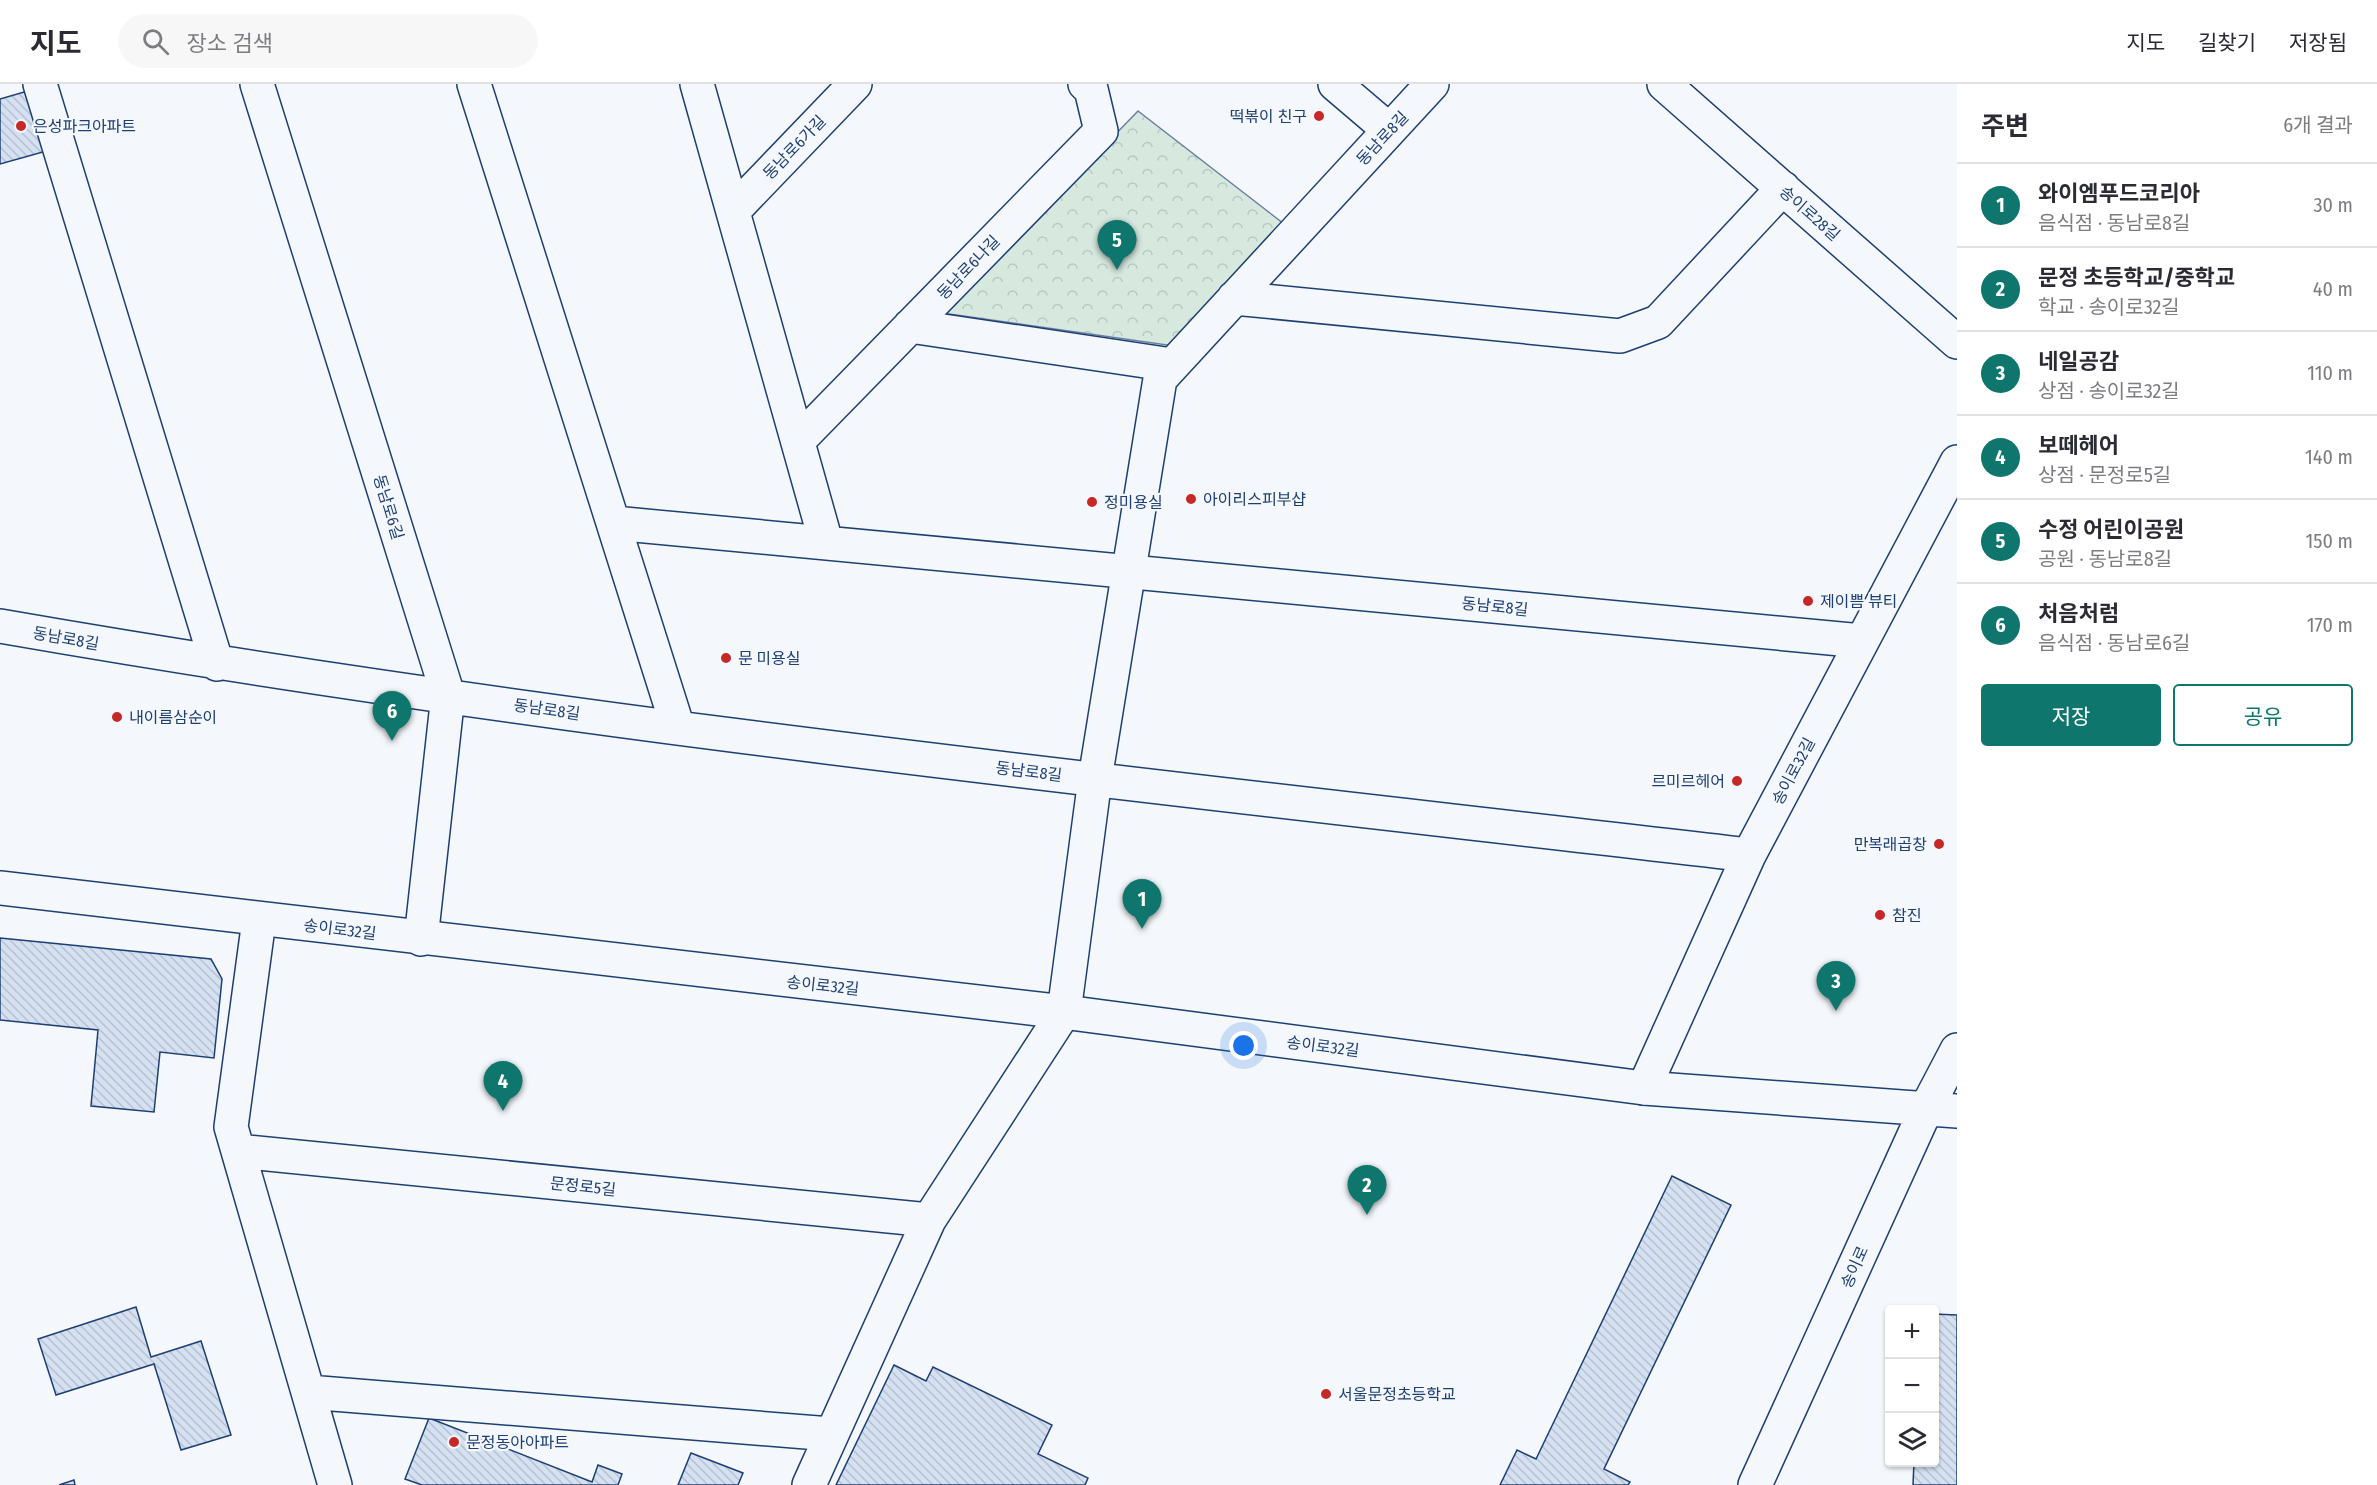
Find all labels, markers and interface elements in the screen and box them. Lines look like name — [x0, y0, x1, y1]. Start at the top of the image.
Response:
search box — [118, 14, 538, 68]
icon: search — [139, 25, 172, 58]
text: 지도 — [30, 27, 82, 60]
text: 장소 검색 — [187, 30, 273, 57]
text: 지도 — [2126, 30, 2165, 56]
text: 길찾기 — [2198, 30, 2256, 56]
text: 저장됨 — [2289, 30, 2347, 56]
place label: 떡볶이 친구 — [1230, 107, 1307, 126]
street label: 동남로8길 — [1353, 107, 1412, 169]
marker: 떡볶이 친구 — [1312, 109, 1326, 123]
street label: 동남로6가길 — [759, 111, 830, 183]
text: 주변 — [1981, 111, 2029, 142]
text: 6개 결과 — [2283, 113, 2353, 137]
place label: 은성파크아파트 — [33, 117, 136, 136]
marker: 은성파크아파트 — [14, 119, 28, 133]
text: 와이엠푸드코리아 — [2038, 180, 2200, 207]
street label: 송이로28길 — [1776, 182, 1844, 245]
text: 1 — [1996, 193, 2005, 217]
text: 30 m — [2313, 193, 2353, 217]
text: 음식점 · 동남로8길 — [2038, 211, 2190, 235]
pin: 5 — [1098, 220, 1136, 270]
street label: 동남로6나길 — [933, 231, 1004, 303]
text: 문정 초등학교/중학교 — [2038, 264, 2235, 291]
text: 2 — [1996, 277, 2005, 301]
text: 40 m — [2313, 277, 2353, 301]
text: 학교 · 송이로32길 — [2038, 295, 2180, 319]
text: 네일공감 — [2038, 348, 2119, 375]
text: 3 — [1996, 361, 2005, 385]
text: 110 m — [2307, 361, 2353, 385]
text: 상점 · 송이로32길 — [2038, 379, 2180, 403]
text: 보떼헤어 — [2038, 432, 2119, 459]
text: 4 — [1995, 445, 2006, 469]
text: 140 m — [2305, 445, 2353, 469]
text: 상점 · 문정로5길 — [2038, 463, 2171, 487]
street label: 동남로6길 — [370, 472, 407, 542]
place label: 아이리스피부샵 — [1203, 490, 1306, 509]
marker: 아이리스피부샵 — [1184, 492, 1198, 506]
place label: 정미용실 — [1104, 493, 1163, 512]
marker: 정미용실 — [1085, 495, 1099, 509]
text: 수정 어린이공원 — [2038, 516, 2184, 543]
text: 5 — [1996, 529, 2005, 553]
text: 150 m — [2306, 529, 2353, 553]
text: 공원 · 동남로8길 — [2038, 547, 2172, 571]
place label: 제이쁨 뷰티 — [1820, 592, 1897, 611]
street label: 동남로8길 — [1461, 594, 1529, 619]
marker: 제이쁨 뷰티 — [1801, 594, 1815, 608]
text: 처음처럼 — [2038, 600, 2119, 627]
text: 6 — [1995, 613, 2006, 637]
text: 170 m — [2307, 613, 2353, 637]
street label: 동남로8길 — [31, 623, 101, 654]
text: 음식점 · 동남로6길 — [2038, 631, 2190, 655]
place label: 문 미용실 — [738, 649, 801, 668]
marker: 문 미용실 — [719, 651, 733, 665]
button: 저장 — [1981, 684, 2161, 746]
button: 공유 — [2173, 684, 2353, 746]
pin: 6 — [372, 692, 412, 741]
street label: 동남로8길 — [512, 695, 581, 724]
place label: 내이름삼순이 — [129, 708, 217, 727]
marker: 내이름삼순이 — [110, 710, 124, 724]
street label: 송이로32길 — [1768, 735, 1819, 808]
street label: 동남로8길 — [995, 758, 1063, 785]
place label: 르미르헤어 — [1651, 772, 1725, 791]
marker: 르미르헤어 — [1730, 774, 1744, 788]
place label: 만복래곱창 — [1853, 835, 1927, 854]
marker: 만복래곱창 — [1932, 837, 1946, 851]
pin: 1 — [1122, 880, 1162, 929]
place label: 참진 — [1892, 906, 1921, 925]
marker: 참진 — [1873, 908, 1887, 922]
street label: 송이로32길 — [303, 916, 377, 943]
pin: 3 — [1816, 962, 1856, 1011]
street label: 송이로32길 — [786, 972, 860, 999]
your location — [1229, 1031, 1258, 1060]
street label: 송이로32길 — [1286, 1033, 1360, 1060]
pin: 4 — [484, 1062, 522, 1111]
pin: 2 — [1348, 1166, 1386, 1215]
street label: 문정로5길 — [549, 1174, 617, 1199]
street label: 송이로 — [1837, 1243, 1872, 1291]
map controls — [1885, 1305, 1939, 1467]
button: + — [1885, 1305, 1939, 1359]
button: − — [1885, 1359, 1939, 1413]
place label: 서울문정초등학교 — [1338, 1385, 1456, 1404]
marker: 서울문정초등학교 — [1319, 1387, 1333, 1401]
button: layers — [1885, 1413, 1939, 1467]
place label: 문정동아아파트 — [466, 1433, 569, 1452]
marker: 문정동아아파트 — [447, 1435, 461, 1449]

